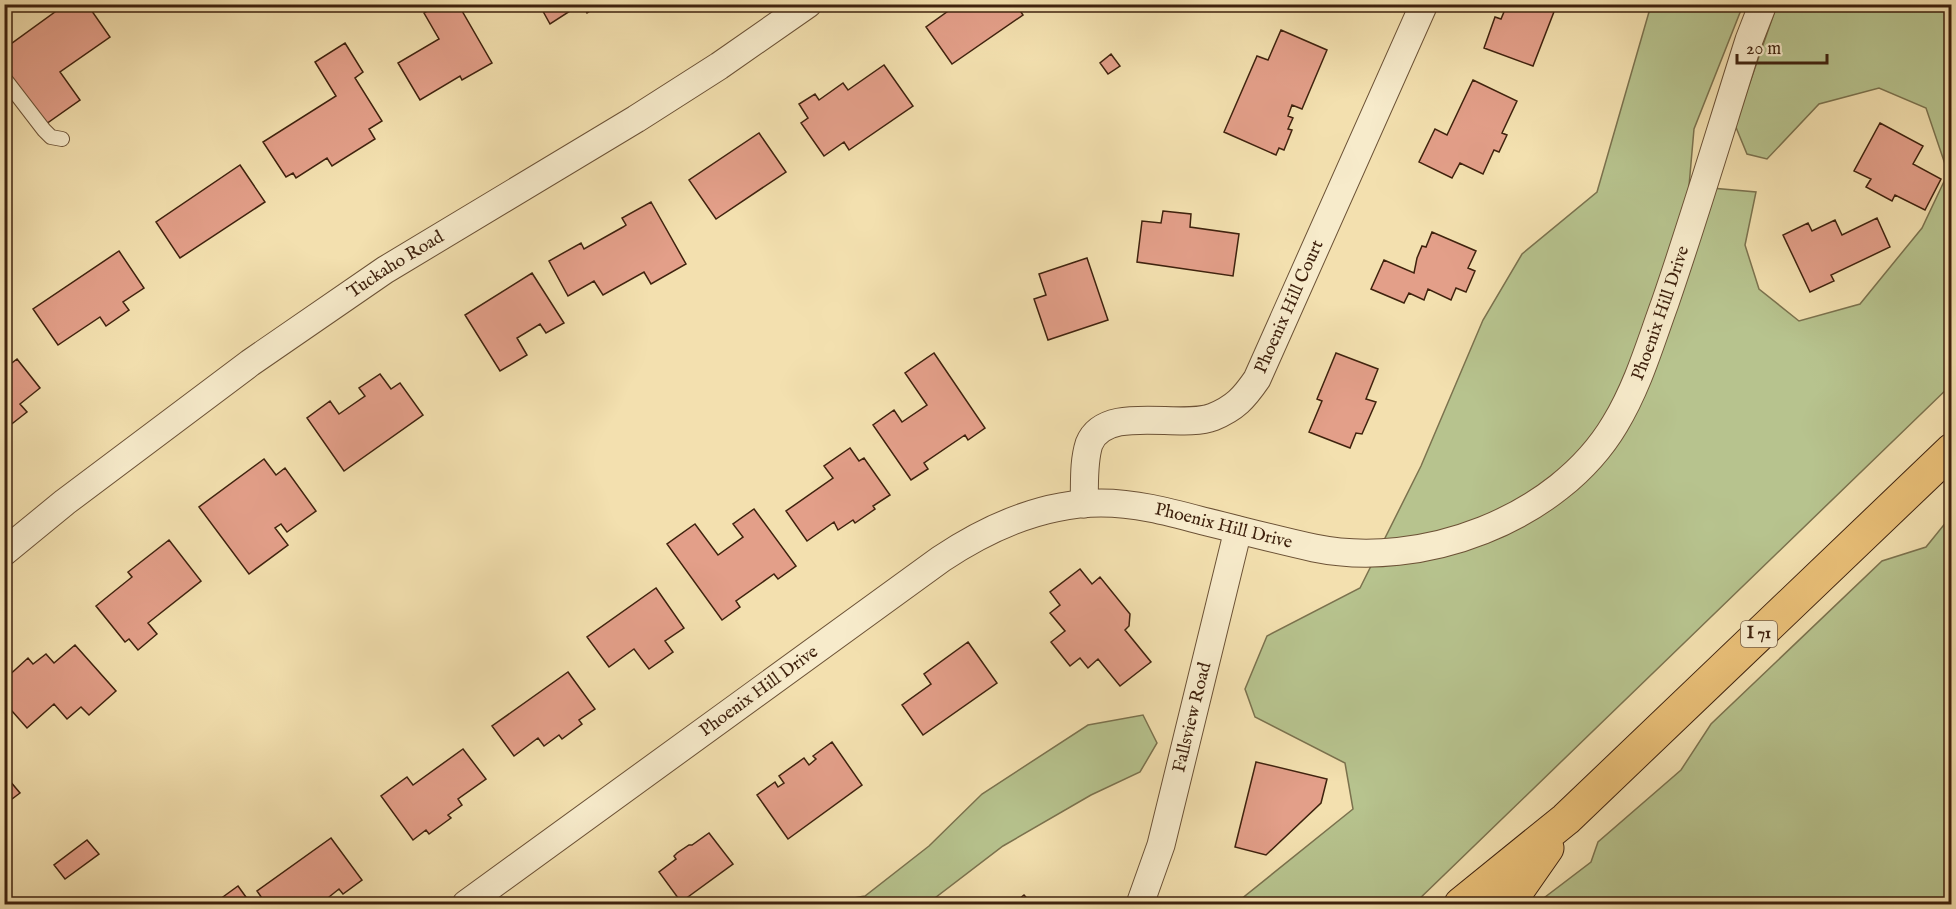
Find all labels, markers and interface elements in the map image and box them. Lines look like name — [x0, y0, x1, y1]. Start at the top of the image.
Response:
scale bar — [1737, 27, 1827, 65]
text: 20 m — [1746, 38, 1781, 61]
street label: Tuckaho Road — [343, 226, 448, 304]
street label: Phoenix Hill Court — [1249, 236, 1329, 377]
street label: Phoenix Hill Drive — [1626, 243, 1695, 384]
street label: Phoenix Hill Drive — [1153, 498, 1295, 554]
road number: I 71 — [1741, 621, 1777, 647]
street label: Phoenix Hill Drive — [695, 641, 823, 742]
street label: Fallsview Road — [1168, 660, 1217, 775]

